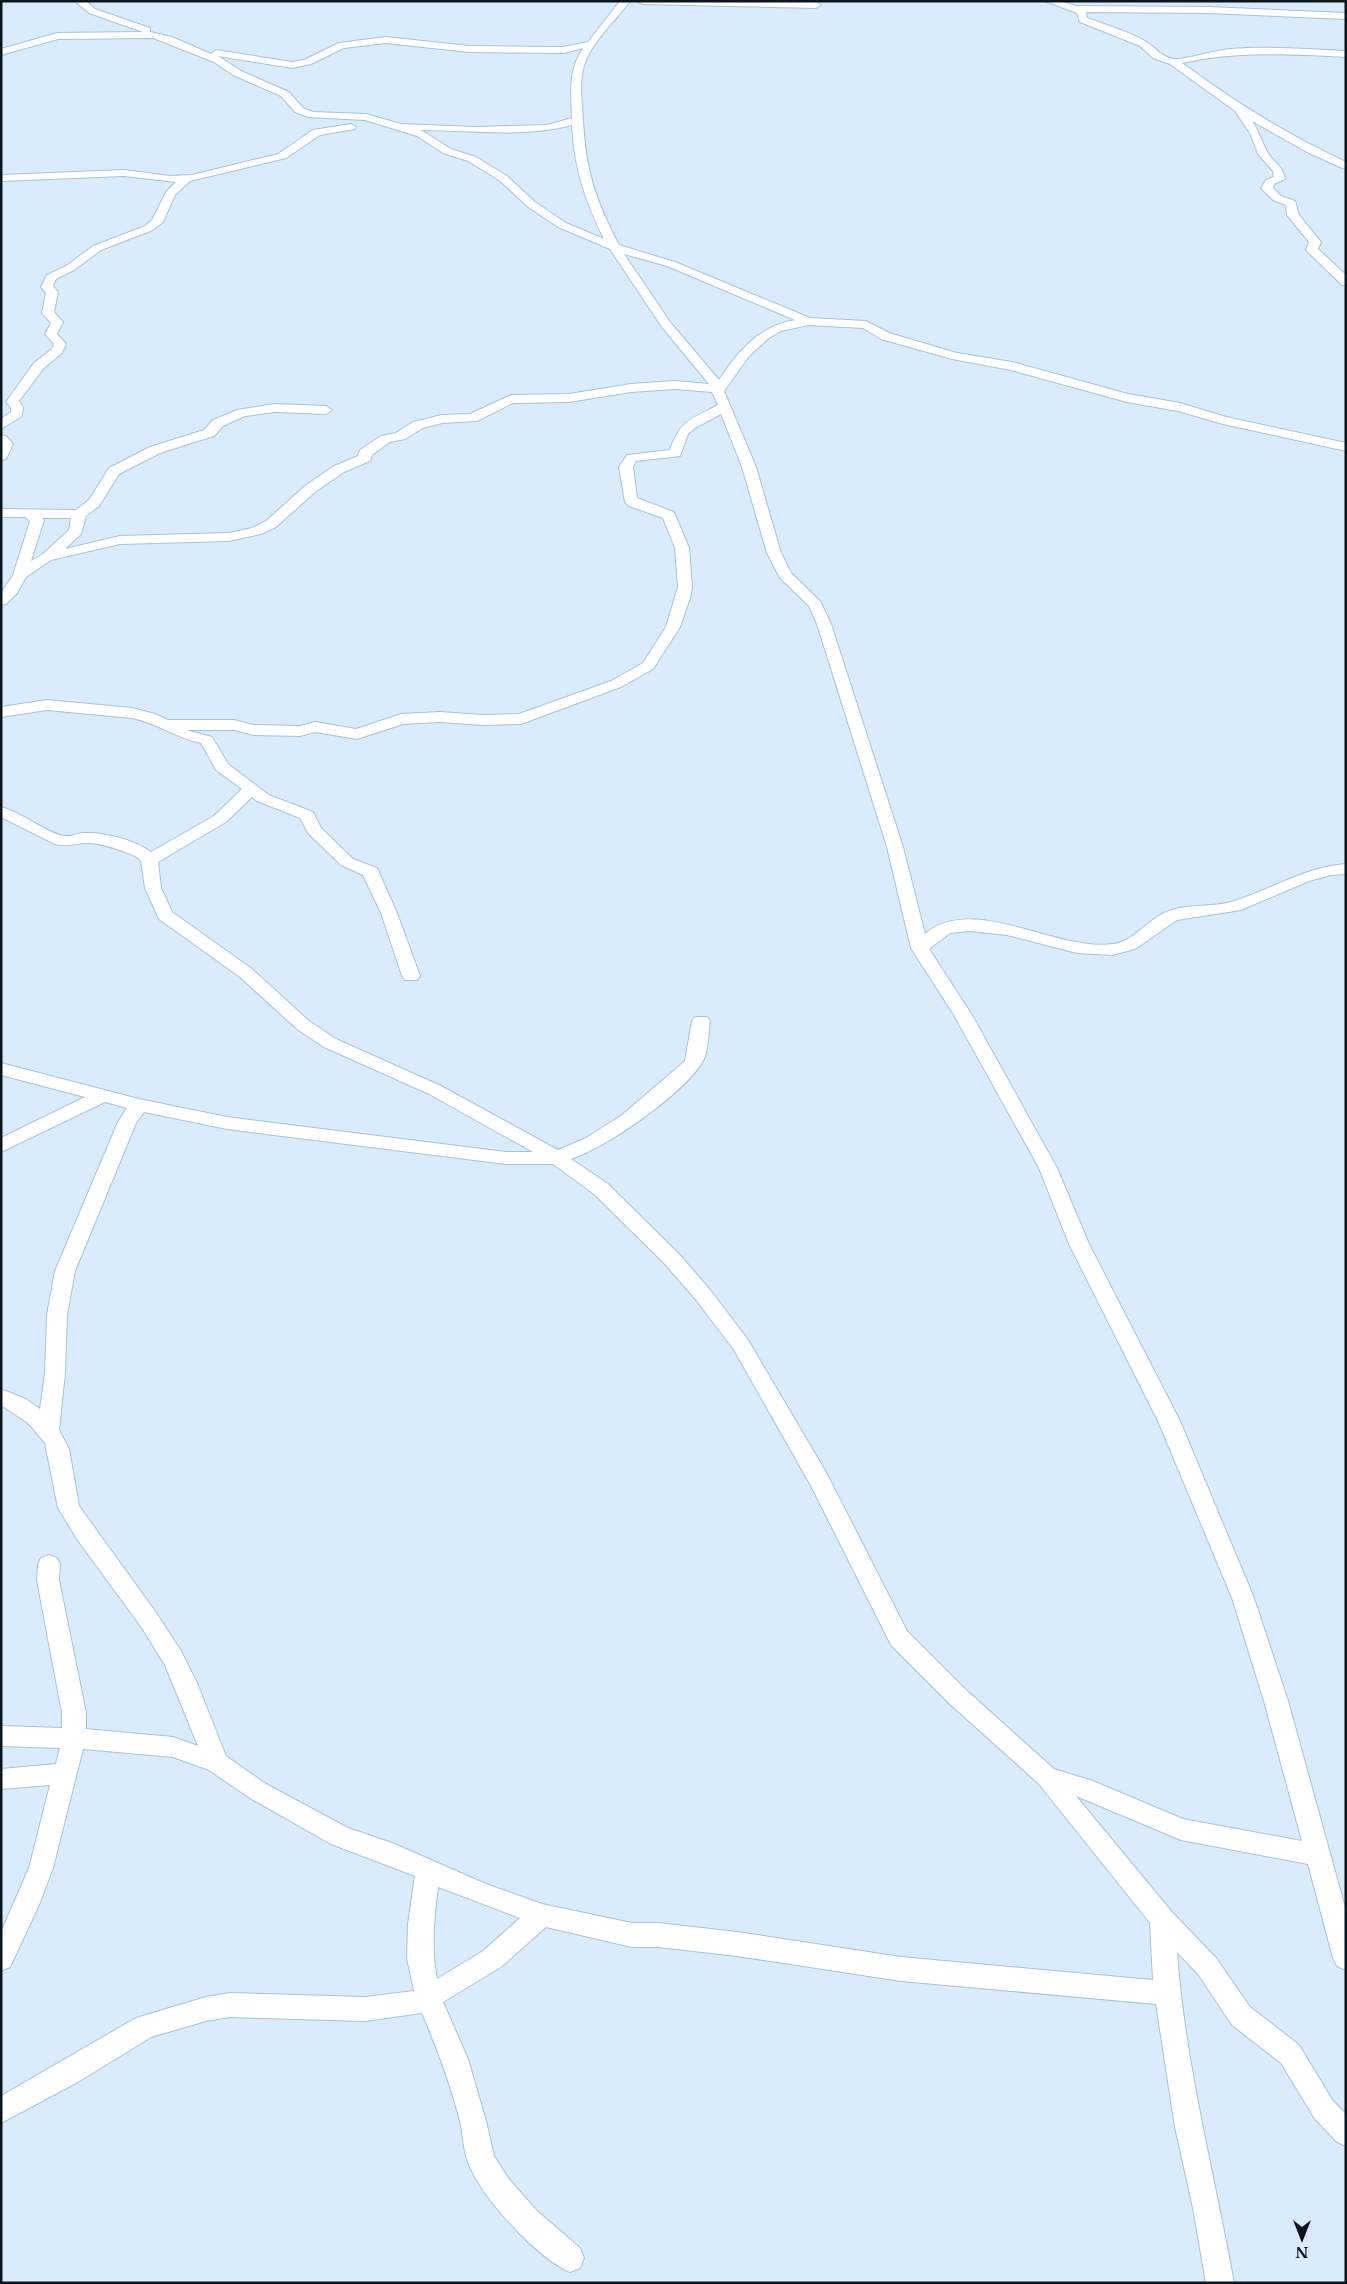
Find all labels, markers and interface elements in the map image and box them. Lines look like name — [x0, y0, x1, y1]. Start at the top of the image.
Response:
north arrow — [1277, 2214, 1327, 2264]
text: N — [1295, 2243, 1309, 2261]

